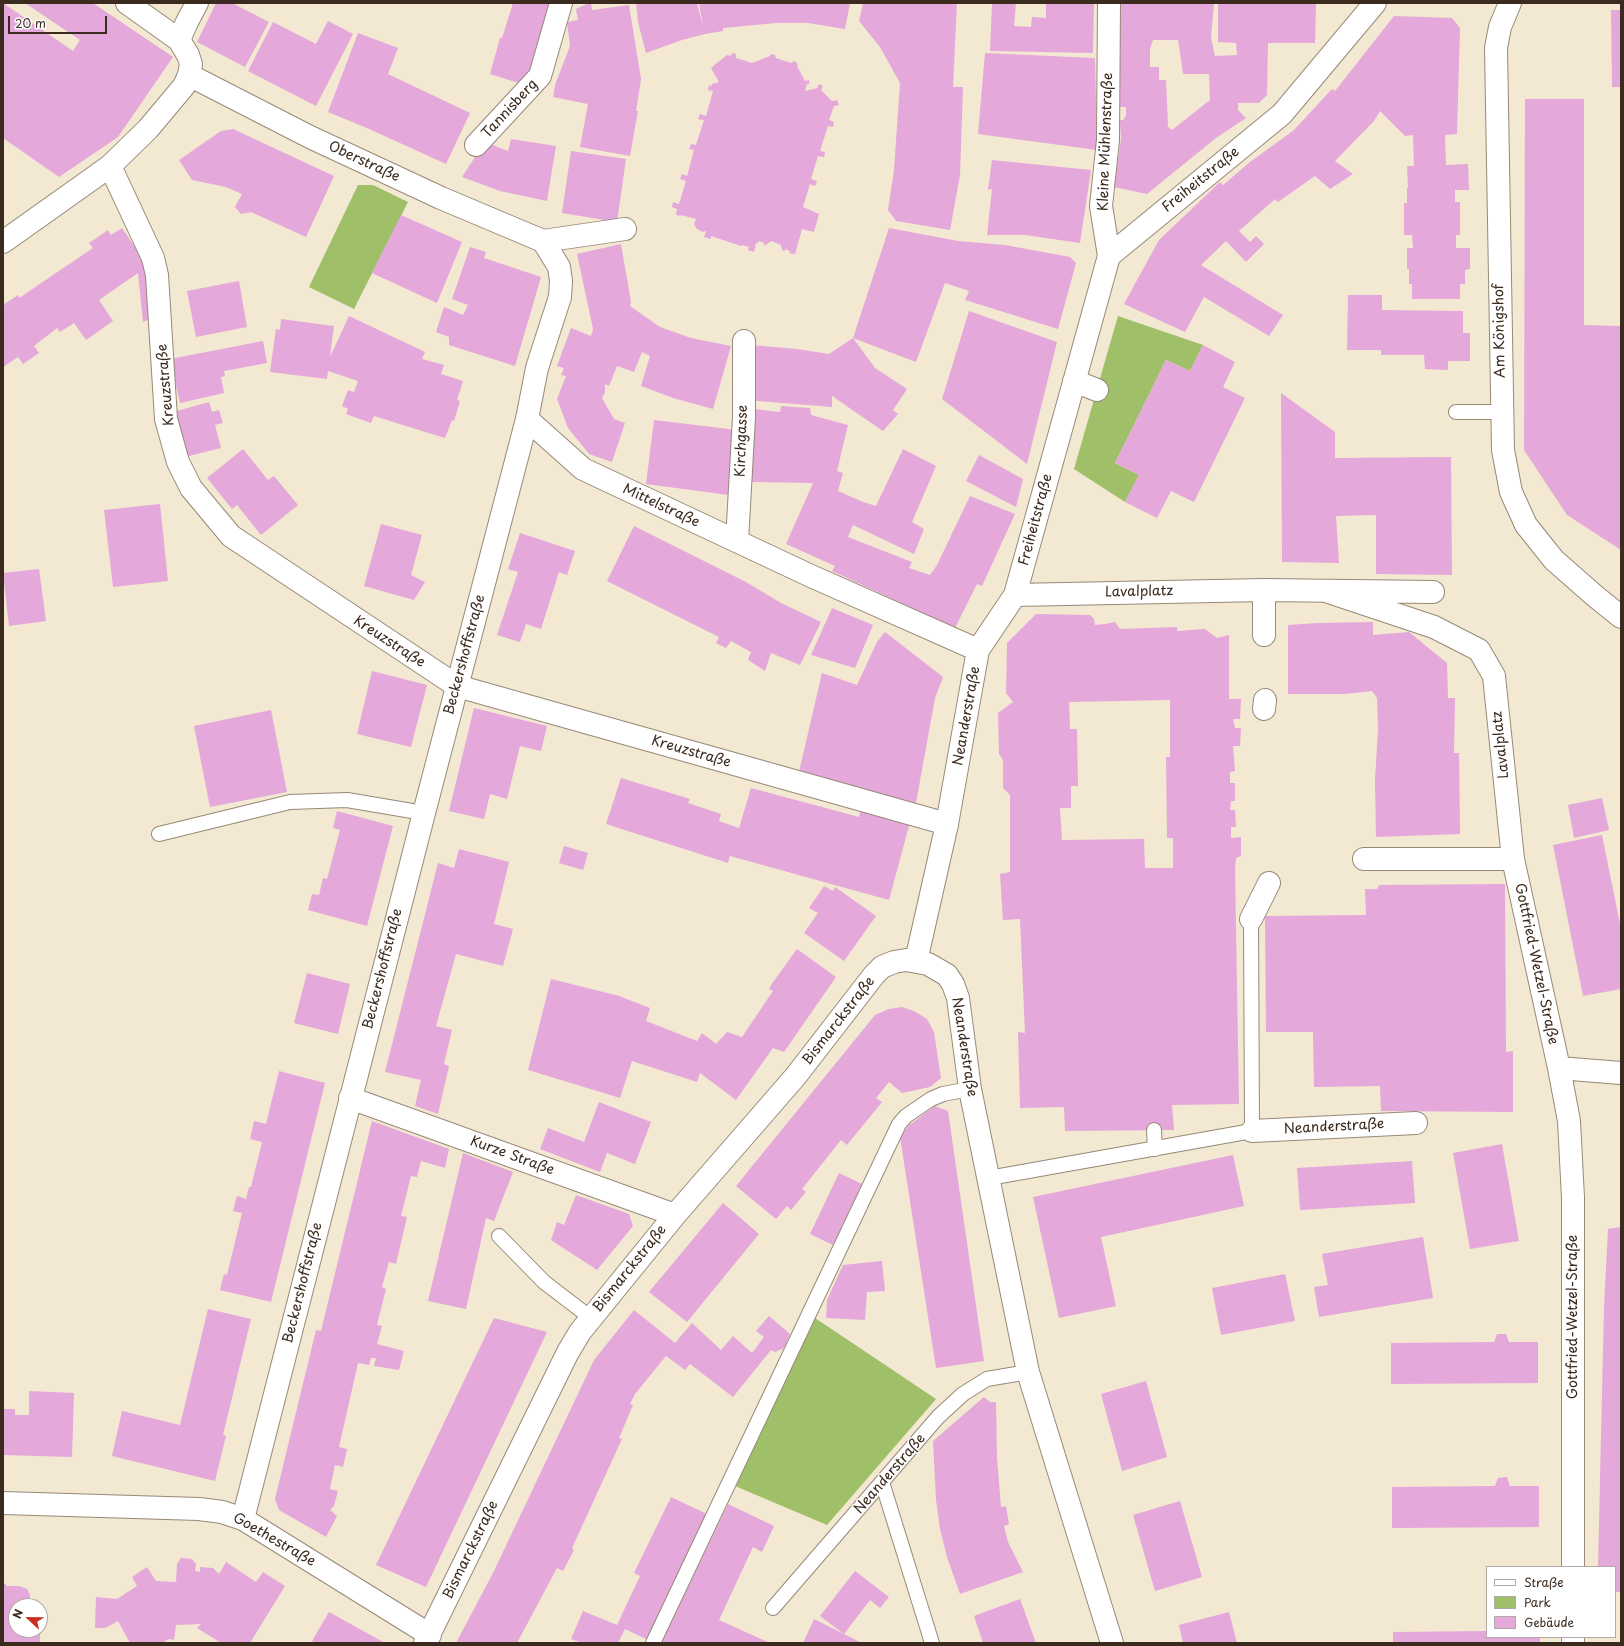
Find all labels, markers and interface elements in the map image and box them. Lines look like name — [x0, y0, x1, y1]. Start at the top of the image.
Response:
scale bar — [10, 8, 109, 34]
text: 20 m — [15, 14, 46, 32]
street label: Kleine Mühlenstraße — [1095, 72, 1117, 212]
street label: Tannisberg — [479, 76, 541, 142]
street label: Oberstraße — [326, 138, 402, 186]
street label: Freiheitstraße — [1159, 144, 1243, 216]
street label: Am Königshof — [1491, 284, 1509, 378]
street label: Kreuzstraße — [154, 343, 178, 427]
street label: Kirchgasse — [732, 405, 752, 477]
street label: Freiheitstraße — [1016, 472, 1056, 568]
street label: Mittelstraße — [620, 481, 702, 531]
street label: Lavalplatz — [1105, 583, 1173, 601]
street label: Beckershoffstraße — [441, 593, 489, 717]
street label: Kreuzstraße — [350, 613, 428, 671]
street label: Neanderstraße — [950, 665, 984, 767]
street label: Lavalplatz — [1489, 710, 1513, 780]
street label: Kreuzstraße — [649, 733, 733, 771]
street label: Gottfried-Wetzel-Straße — [1511, 882, 1561, 1046]
street label: Beckershoffstraße — [360, 907, 406, 1031]
street label: Bismarckstraße — [799, 974, 879, 1068]
street label: Neanderstraße — [948, 996, 980, 1098]
street label: Neanderstraße — [1283, 1116, 1385, 1138]
street label: Kurze Straße — [468, 1133, 556, 1179]
street label: Beckershoffstraße — [280, 1221, 326, 1345]
street label: Bismarckstraße — [590, 1222, 670, 1316]
street label: Gottfried-Wetzel-Straße — [1565, 1235, 1581, 1399]
street label: Neanderstraße — [851, 1431, 929, 1517]
street label: Bismarckstraße — [440, 1498, 502, 1602]
street label: Goethestraße — [230, 1510, 318, 1570]
legend — [1486, 1566, 1616, 1638]
text: Straße — [1524, 1573, 1564, 1591]
text: Park — [1524, 1593, 1551, 1611]
north arrow — [8, 1598, 48, 1638]
text: N — [8, 1606, 27, 1621]
text: Gebäude — [1524, 1613, 1574, 1631]

